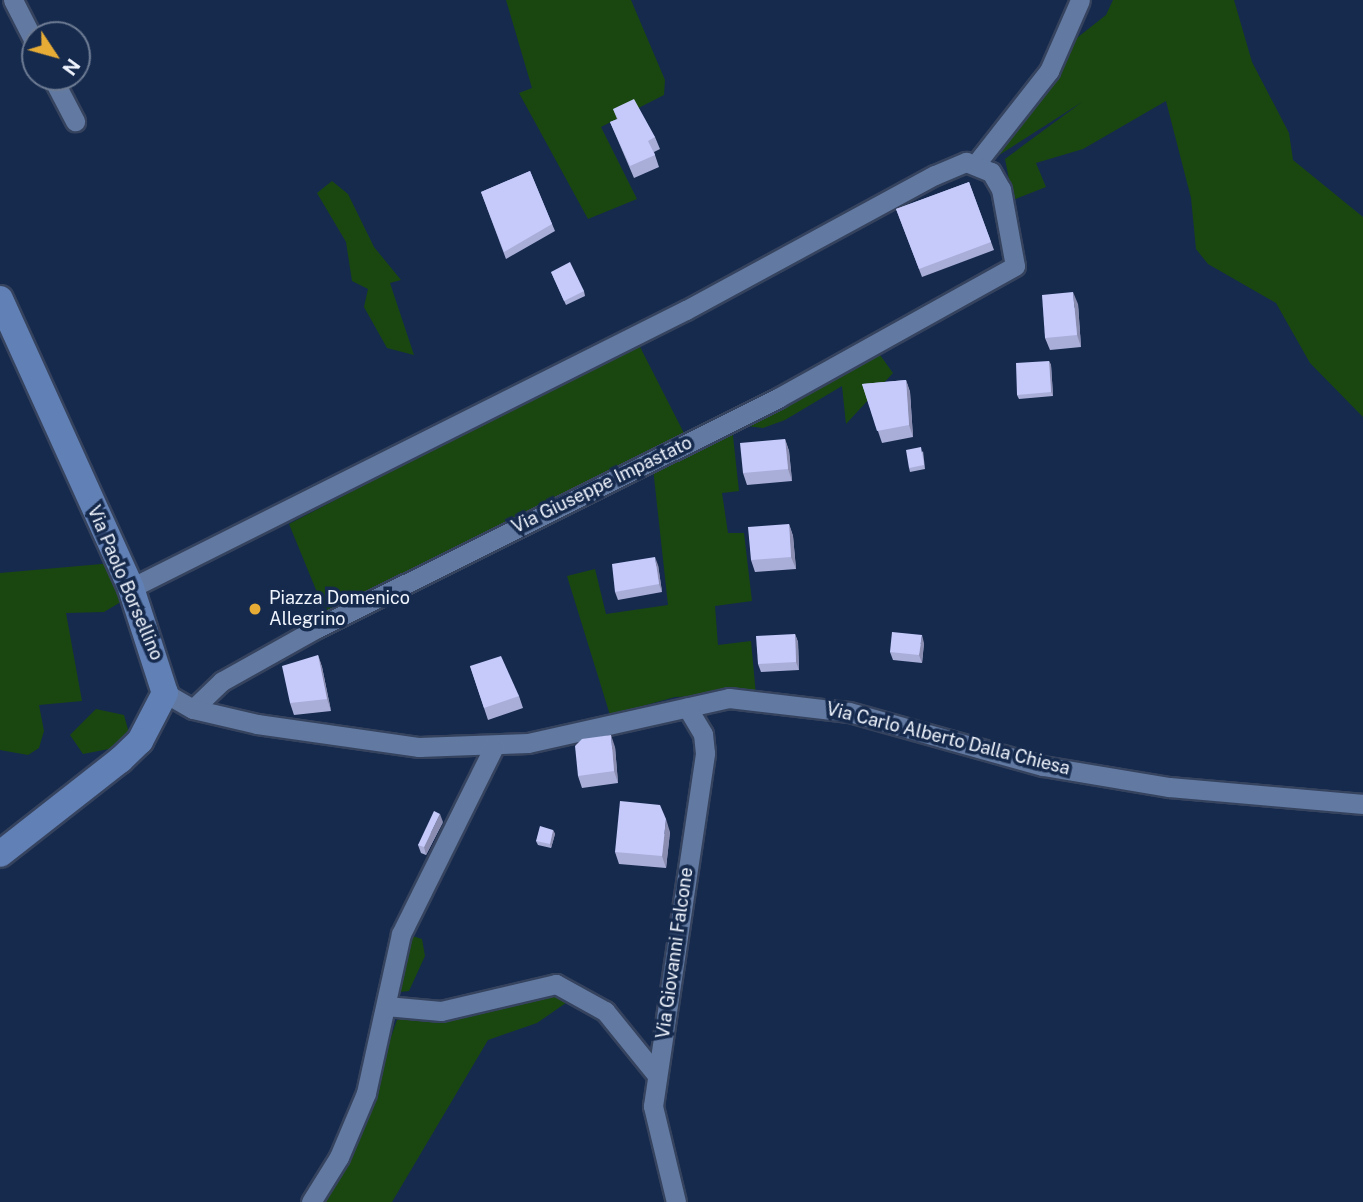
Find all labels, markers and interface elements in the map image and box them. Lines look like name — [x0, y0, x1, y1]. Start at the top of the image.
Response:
north arrow — [21, 21, 91, 91]
text: N — [58, 55, 85, 80]
street label: Via Giuseppe Impastato — [508, 432, 696, 538]
street label: Via Paolo Borsellino — [83, 502, 167, 664]
place label: Piazza Domenico Allegrino — [269, 588, 410, 630]
marker: Piazza Domenico Allegrino — [247, 601, 263, 617]
street label: Via Carlo Alberto Dalla Chiesa — [824, 698, 1072, 780]
street label: Via Giovanni Falcone — [652, 866, 698, 1040]

